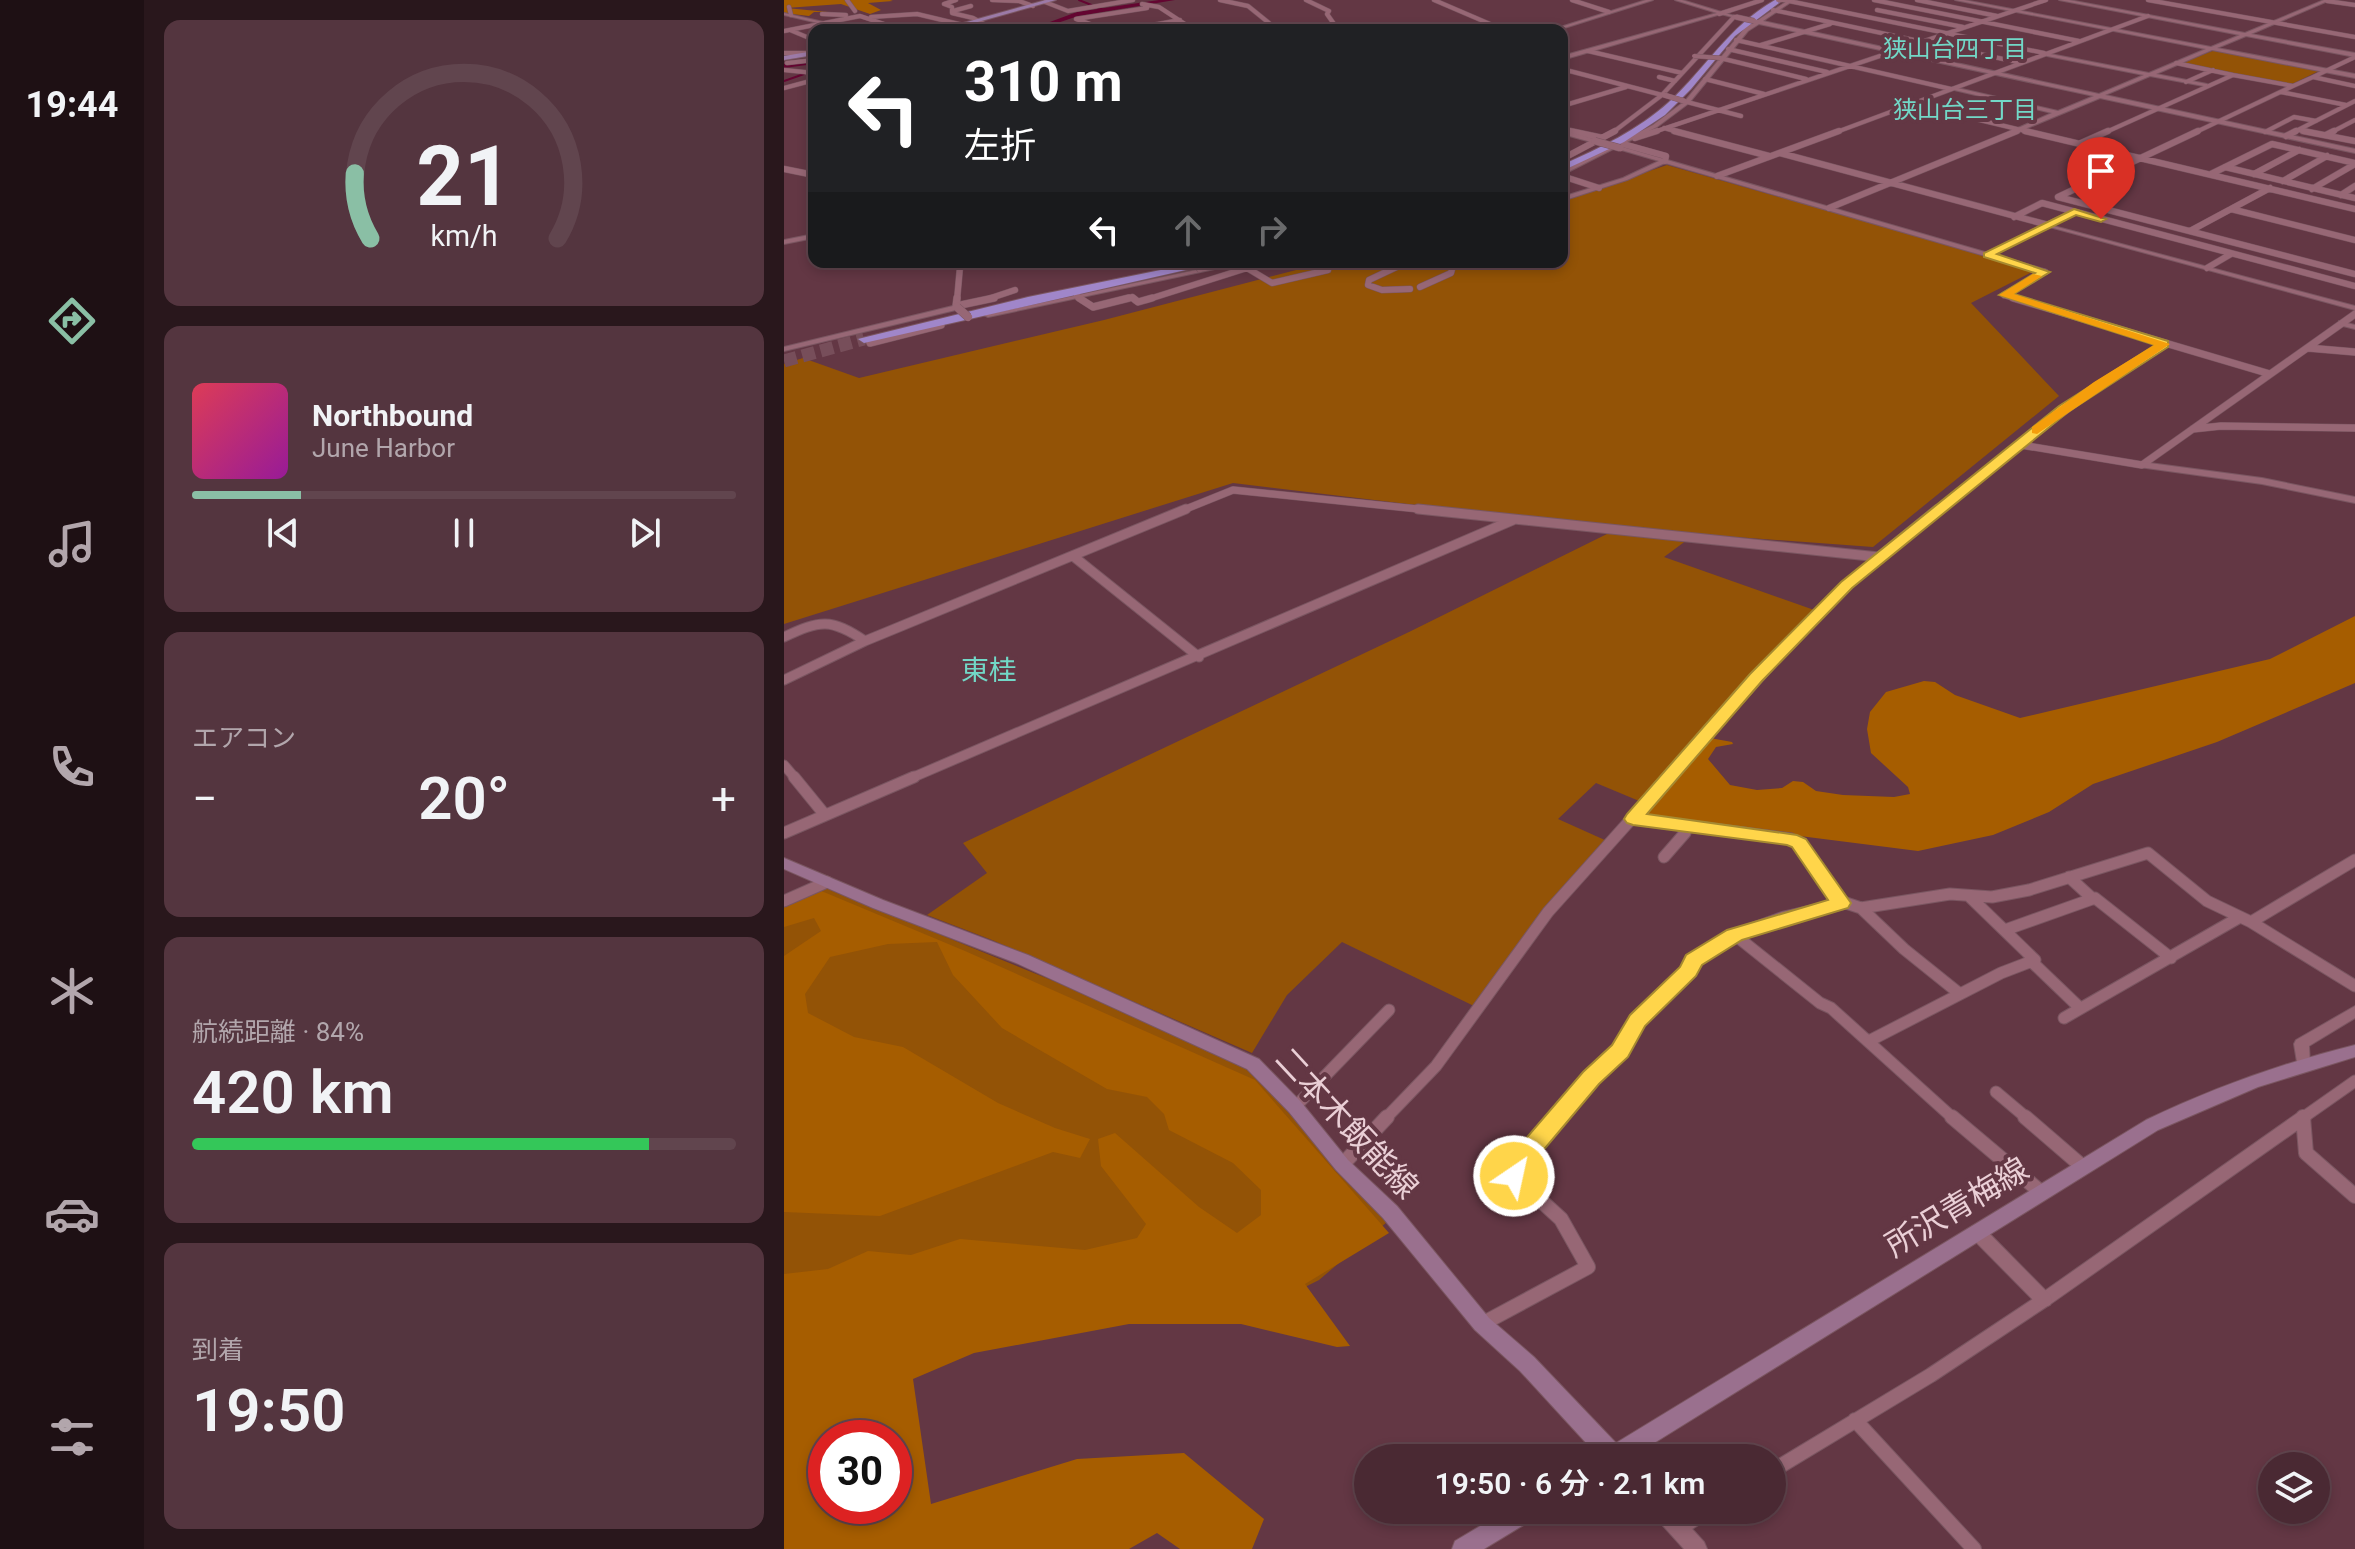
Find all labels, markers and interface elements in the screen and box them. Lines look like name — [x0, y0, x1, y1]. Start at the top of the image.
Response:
district label: 狭山台四丁目 — [1883, 35, 2027, 63]
text: 310 m — [964, 49, 1123, 115]
icon: left — [832, 56, 936, 160]
text: 19:44 — [26, 84, 118, 126]
district label: 狭山台三丁目 — [1893, 96, 2037, 124]
text: 左折 — [964, 125, 1036, 167]
text: 21 — [416, 127, 512, 224]
pin — [2067, 137, 2135, 219]
icon: arrive — [2079, 149, 2123, 193]
icon: left — [1082, 208, 1126, 252]
icon: ahead — [1166, 208, 1210, 252]
icon: right — [1250, 208, 1294, 252]
text: km/h — [430, 219, 498, 253]
icon: directions — [44, 293, 100, 349]
text: Northbound — [312, 398, 473, 433]
text: June Harbor — [312, 433, 455, 463]
icon: previous — [261, 511, 305, 555]
icon: pause — [442, 511, 486, 555]
icon: next — [623, 511, 667, 555]
icon: music — [44, 516, 100, 572]
district label: 東桂 — [961, 654, 1017, 687]
text: エアコン — [192, 723, 296, 753]
icon: phone — [44, 739, 100, 795]
text: 20° — [418, 763, 510, 834]
text: − — [192, 773, 217, 825]
text: + — [711, 773, 736, 825]
icon: climate — [44, 963, 100, 1019]
text: 航続距離 · 84% — [192, 1017, 364, 1047]
street label: 二本木飯能線 — [1268, 1040, 1426, 1206]
text: 420 km — [192, 1057, 394, 1128]
position arrow — [1472, 1134, 1556, 1218]
street label: 所沢青梅線 — [1879, 1150, 2035, 1264]
icon: car — [44, 1186, 100, 1242]
text: 到着 — [192, 1335, 244, 1365]
text: 19:50 — [192, 1375, 345, 1446]
icon: filters — [44, 1409, 100, 1465]
speed limit sign: 30 — [808, 1420, 912, 1524]
map controls — [2258, 1452, 2330, 1524]
button: layers — [2258, 1452, 2330, 1524]
text: 19:50 · 6 分 · 2.1 km — [1435, 1466, 1705, 1501]

